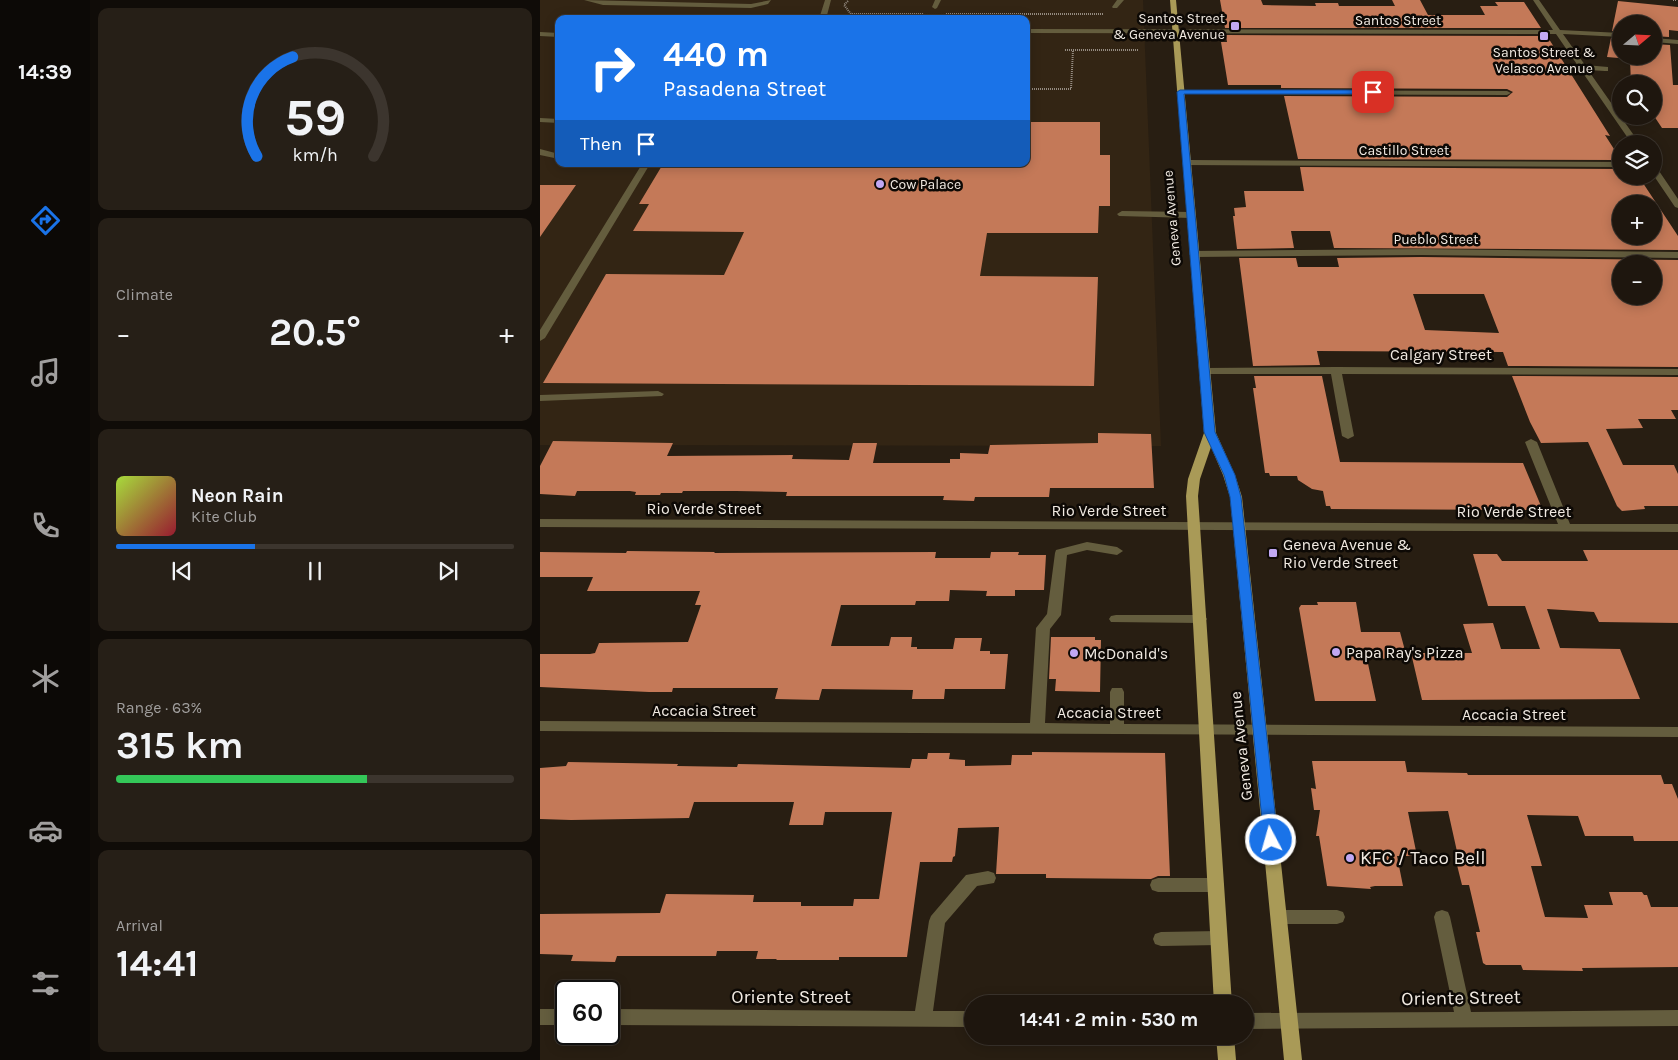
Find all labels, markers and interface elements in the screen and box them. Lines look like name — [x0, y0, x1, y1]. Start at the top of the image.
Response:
place label: Santos Street & Geneva Avenue — [1113, 10, 1225, 43]
street label: Santos Street — [1355, 12, 1441, 29]
north arrow — [1612, 15, 1662, 65]
map controls — [1612, 15, 1662, 305]
marker: Santos Street & Geneva Avenue — [1229, 20, 1241, 32]
marker: Santos Street & Velasco Avenue — [1538, 30, 1550, 42]
text: 440 m — [663, 34, 769, 75]
icon: right — [580, 35, 645, 100]
place label: Santos Street & Velasco Avenue — [1493, 44, 1596, 77]
text: 14:39 — [18, 59, 72, 85]
pin — [1352, 71, 1394, 113]
button: search — [1612, 75, 1662, 125]
text: Pasadena Street — [663, 76, 826, 102]
icon: arrive — [1359, 78, 1387, 106]
text: 59 — [284, 87, 346, 148]
icon: arrive — [632, 130, 660, 158]
text: Then — [580, 133, 622, 155]
button: layers — [1612, 135, 1662, 185]
street label: Castillo Street — [1359, 142, 1449, 159]
text: km/h — [292, 145, 338, 166]
street label: Geneva Avenue — [1159, 169, 1185, 267]
place label: Cow Palace — [890, 176, 961, 193]
marker: Cow Palace — [874, 178, 886, 190]
button: + — [1612, 195, 1662, 245]
icon: directions — [28, 203, 63, 238]
street label: Pueblo Street — [1393, 231, 1479, 248]
button: − — [1612, 255, 1662, 305]
text: Climate — [116, 285, 173, 304]
text: 20.5° — [269, 310, 361, 355]
text: − — [116, 317, 131, 350]
text: + — [499, 317, 514, 350]
street label: Calgary Street — [1390, 345, 1492, 364]
icon: music — [28, 355, 63, 390]
text: Neon Rain — [191, 485, 284, 507]
street label: Rio Verde Street — [646, 499, 762, 518]
street label: Rio Verde Street — [1051, 501, 1167, 520]
street label: Rio Verde Street — [1456, 502, 1572, 521]
text: Kite Club — [191, 507, 257, 526]
icon: phone — [28, 508, 63, 543]
place label: Geneva Avenue & Rio Verde Street — [1283, 535, 1411, 572]
marker: Geneva Avenue & Rio Verde Street — [1267, 547, 1279, 559]
icon: previous — [168, 557, 196, 585]
icon: pause — [301, 557, 329, 585]
icon: next — [434, 557, 462, 585]
place label: Papa Ray's Pizza — [1346, 643, 1464, 662]
place label: McDonald's — [1084, 644, 1168, 663]
marker: Papa Ray's Pizza — [1330, 646, 1342, 658]
marker: McDonald's — [1068, 647, 1080, 659]
icon: climate — [28, 661, 63, 696]
street label: Geneva Avenue — [1226, 690, 1256, 802]
text: Range · 63% — [116, 698, 202, 717]
street label: Accacia Street — [652, 701, 756, 720]
street label: Accacia Street — [1057, 703, 1161, 722]
street label: Accacia Street — [1462, 705, 1566, 724]
text: 315 km — [116, 723, 243, 768]
icon: car — [28, 813, 63, 848]
position arrow — [1244, 813, 1296, 865]
place label: KFC / Taco Bell — [1360, 847, 1486, 869]
marker: KFC / Taco Bell — [1344, 852, 1356, 864]
text: Arrival — [116, 916, 163, 935]
text: 14:41 — [116, 941, 199, 986]
icon: filters — [28, 966, 63, 1001]
speed limit sign: 60 — [555, 980, 620, 1045]
street label: Oriente Street — [731, 986, 851, 1008]
street label: Oriente Street — [1401, 986, 1521, 1010]
text: 14:41 · 2 min · 530 m — [1020, 1009, 1198, 1031]

